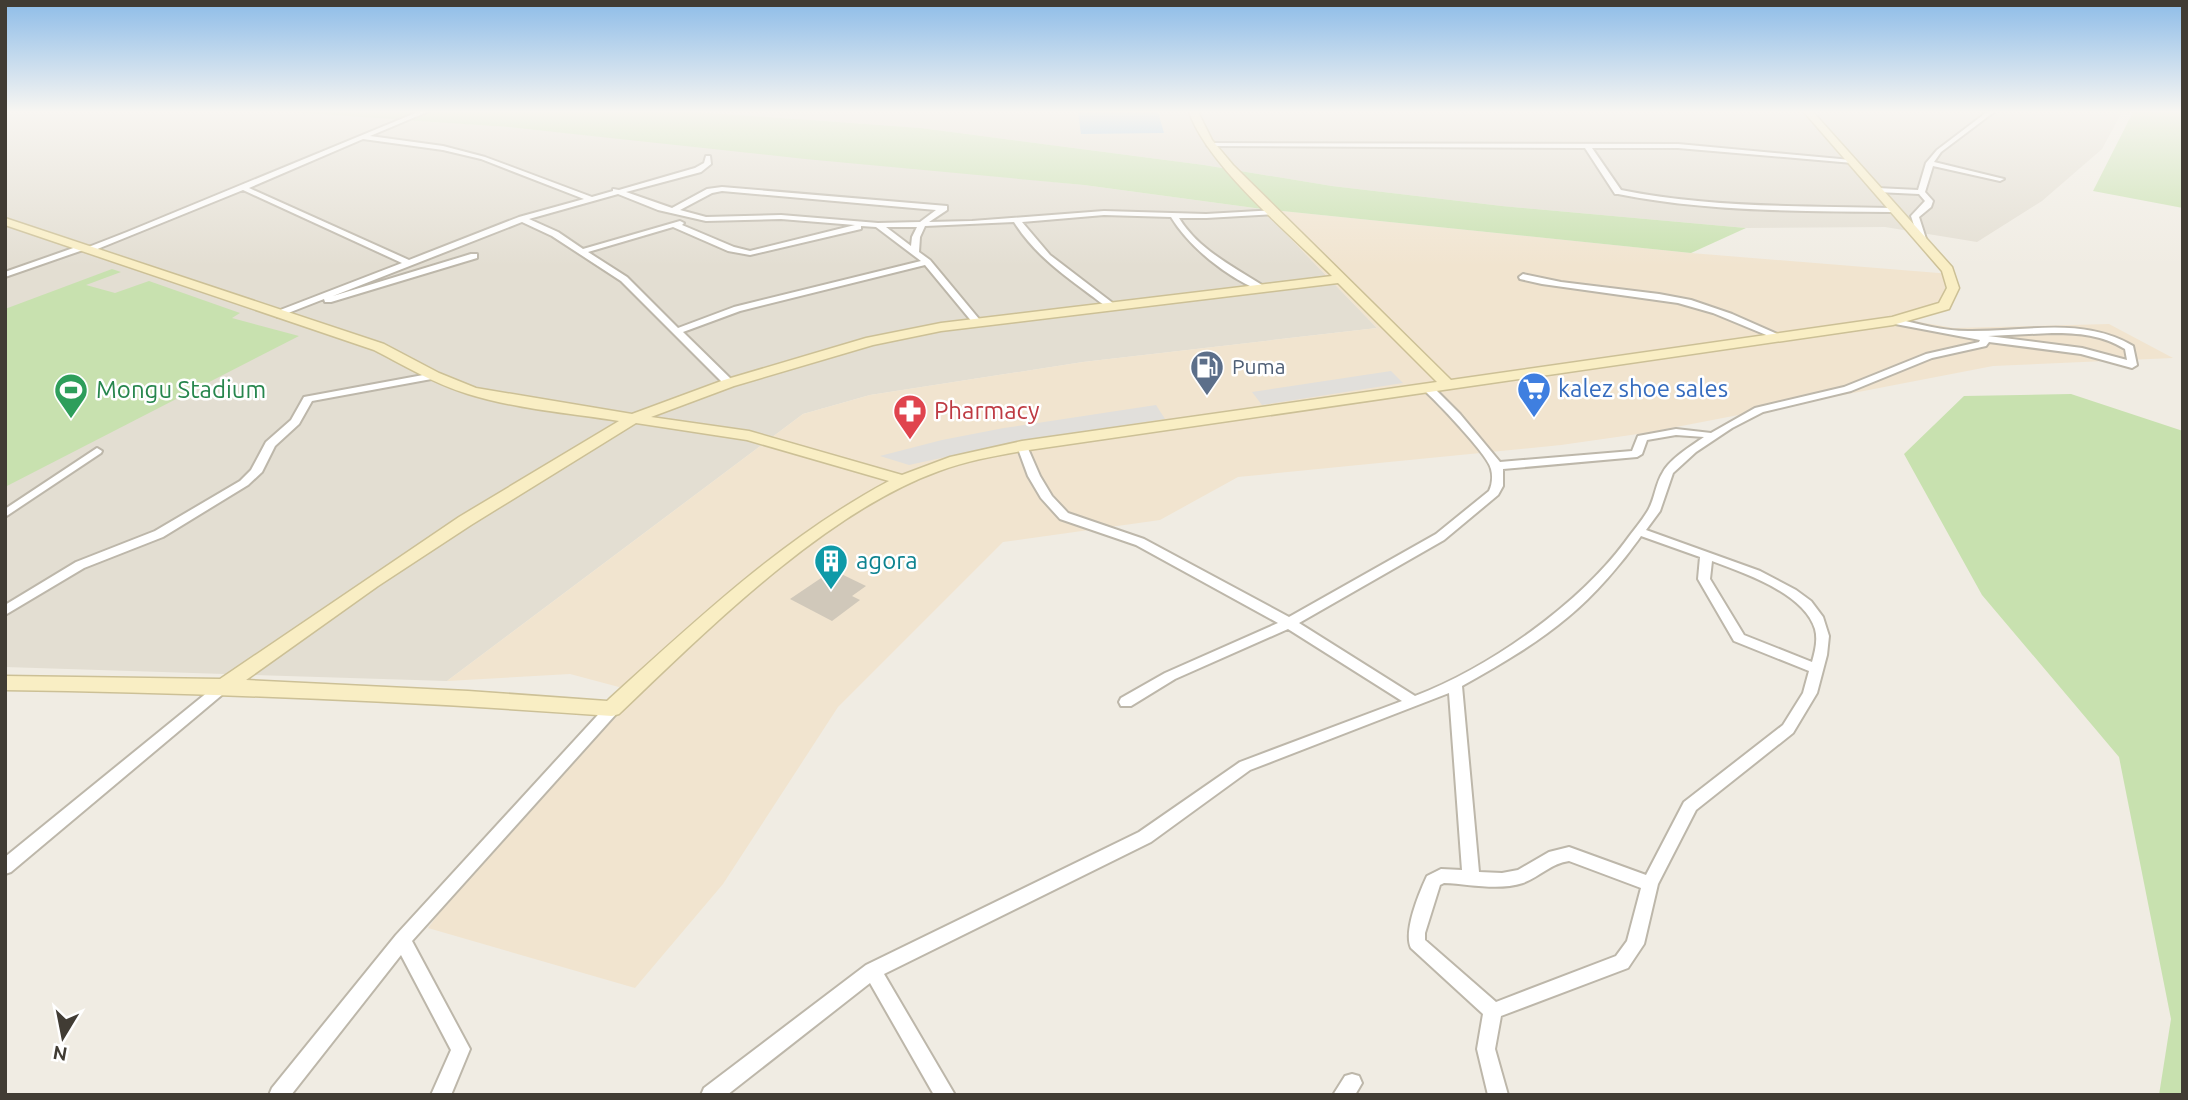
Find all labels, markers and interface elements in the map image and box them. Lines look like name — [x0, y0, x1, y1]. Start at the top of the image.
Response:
fuel station icon: Puma — [1188, 348, 1226, 397]
place label: Puma — [1232, 354, 1285, 378]
supermarket icon: kalez shoe sales — [1515, 370, 1553, 419]
sports icon: Mongu Stadium — [52, 371, 90, 420]
place label: kalez shoe sales — [1558, 375, 1728, 402]
place label: Mongu Stadium — [96, 376, 266, 403]
pharmacy icon: Pharmacy — [891, 392, 929, 441]
place label: Pharmacy — [934, 397, 1040, 424]
building icon: agora — [812, 542, 850, 591]
place label: agora — [856, 547, 918, 574]
north arrow — [28, 1002, 98, 1072]
text: N — [51, 1042, 69, 1066]

